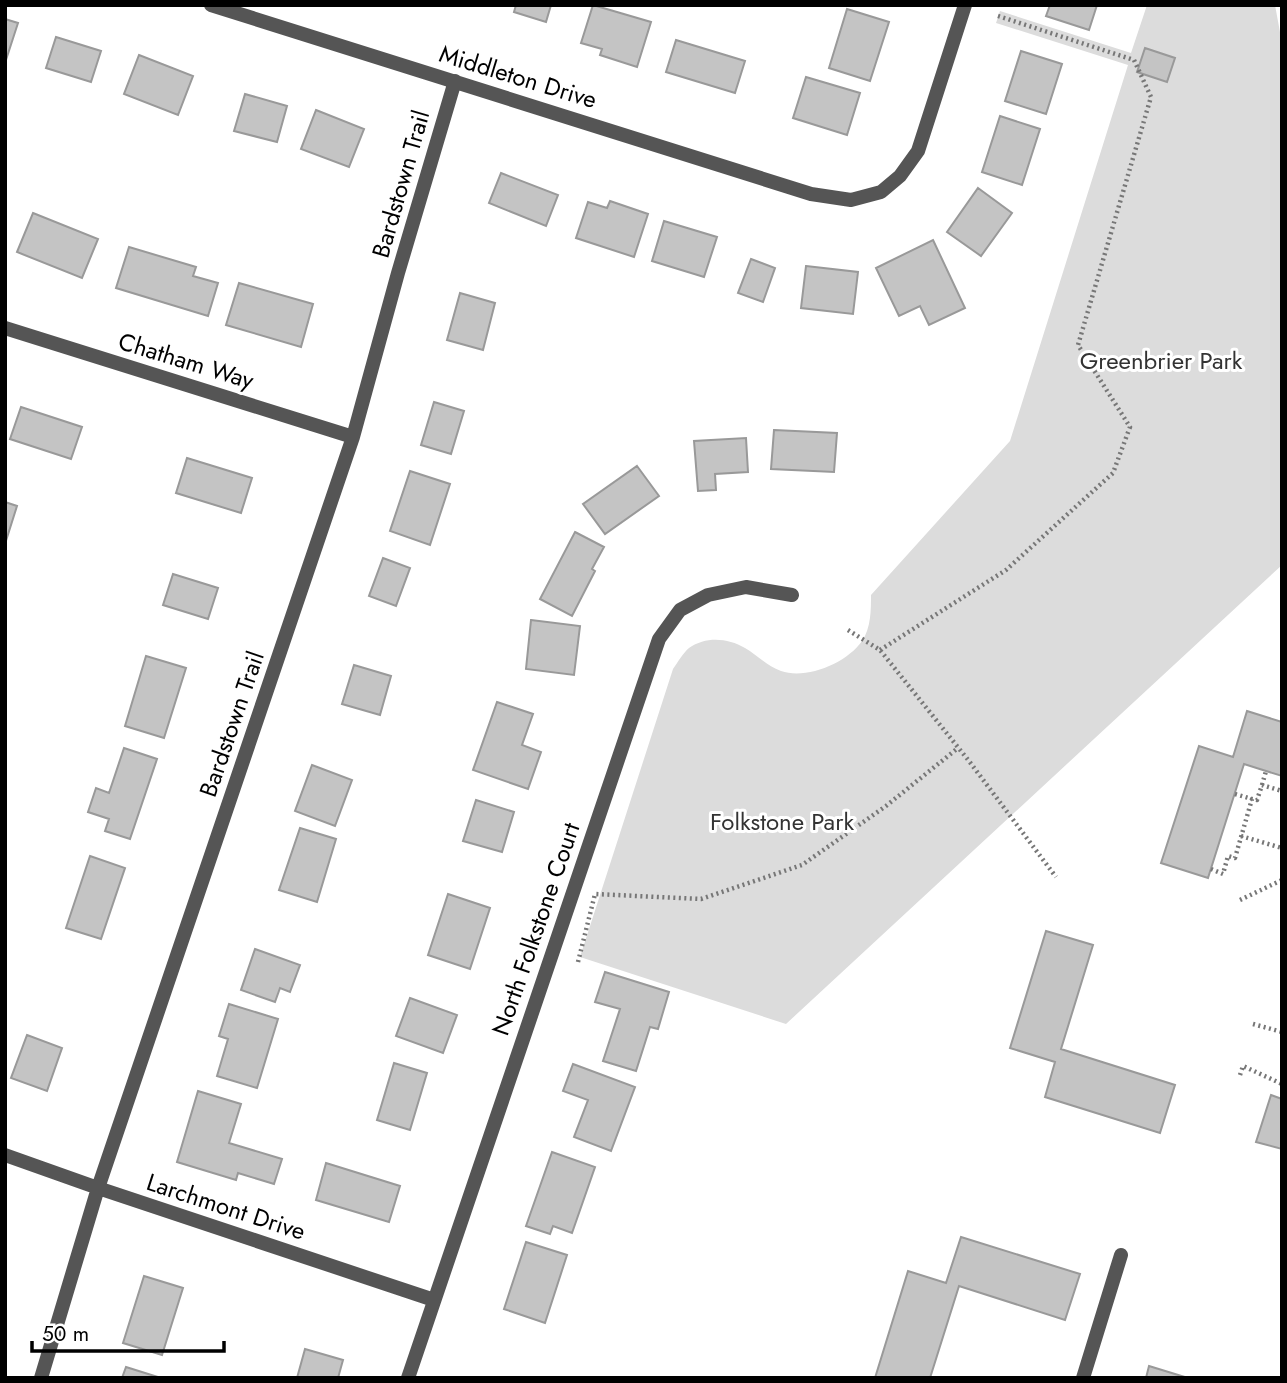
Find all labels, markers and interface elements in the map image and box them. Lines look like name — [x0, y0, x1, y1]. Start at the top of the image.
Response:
street label: Middleton Drive — [435, 36, 601, 117]
street label: Bardstown Trail — [363, 106, 438, 262]
street label: Chatham Way — [114, 323, 258, 398]
park label: Greenbrier Park — [1080, 343, 1243, 378]
street label: Bardstown Trail — [190, 646, 273, 801]
park label: Folkstone Park — [710, 804, 854, 839]
street label: North Folkstone Court — [483, 818, 588, 1040]
street label: Larchmont Drive — [142, 1164, 310, 1249]
scale bar — [32, 1310, 224, 1354]
text: 50 m — [42, 1319, 89, 1349]

